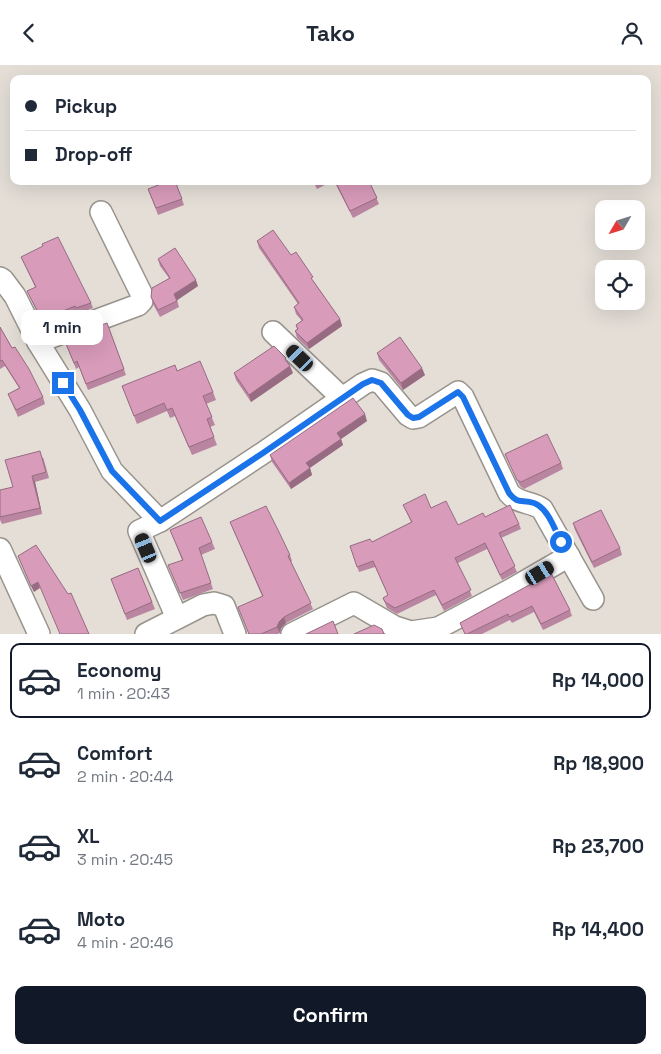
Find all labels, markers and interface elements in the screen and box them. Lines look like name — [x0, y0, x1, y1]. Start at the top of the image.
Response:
icon: back — [15, 19, 43, 47]
text: Tako — [306, 19, 355, 47]
icon: person — [618, 19, 646, 47]
text: Pickup — [55, 94, 117, 119]
text: Drop-off — [55, 142, 133, 167]
north arrow — [595, 200, 645, 250]
map controls — [595, 200, 645, 310]
button: locate — [595, 260, 645, 310]
callout: 1 min — [22, 311, 104, 345]
text: 1 min — [42, 317, 82, 338]
car — [283, 342, 316, 374]
route end — [52, 372, 74, 394]
car — [133, 531, 158, 565]
route start — [550, 531, 572, 553]
car — [523, 559, 556, 587]
icon: car — [17, 658, 62, 703]
text: Economy — [77, 658, 161, 683]
text: Rp 14,000 — [552, 668, 644, 693]
text: 1 min · 20:43 — [77, 683, 170, 704]
icon: car — [17, 741, 62, 786]
text: Comfort — [77, 741, 153, 766]
text: Rp 18,900 — [553, 751, 644, 776]
text: 2 min · 20:44 — [77, 766, 173, 787]
icon: car — [17, 824, 62, 869]
text: XL — [77, 824, 100, 849]
text: Rp 23,700 — [552, 834, 644, 859]
text: 3 min · 20:45 — [77, 849, 173, 870]
icon: car — [17, 907, 62, 952]
text: Moto — [77, 907, 125, 932]
text: Rp 14,400 — [552, 917, 644, 942]
text: 4 min · 20:46 — [77, 932, 174, 953]
button: Confirm — [15, 986, 646, 1044]

